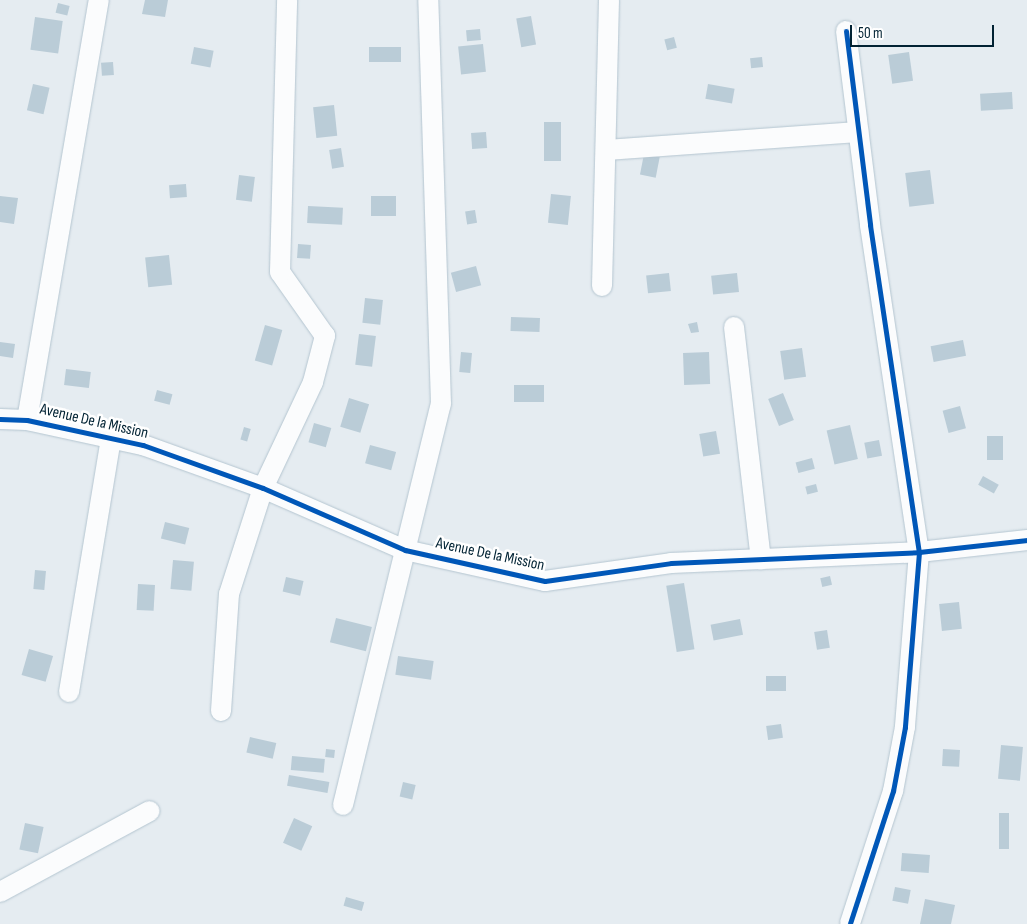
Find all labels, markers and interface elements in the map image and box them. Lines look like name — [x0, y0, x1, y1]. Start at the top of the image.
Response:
scale bar — [852, 15, 996, 47]
text: 50 m — [858, 24, 883, 43]
street label: Avenue De la Mission — [38, 400, 150, 444]
street label: Avenue De la Mission — [434, 534, 546, 576]

